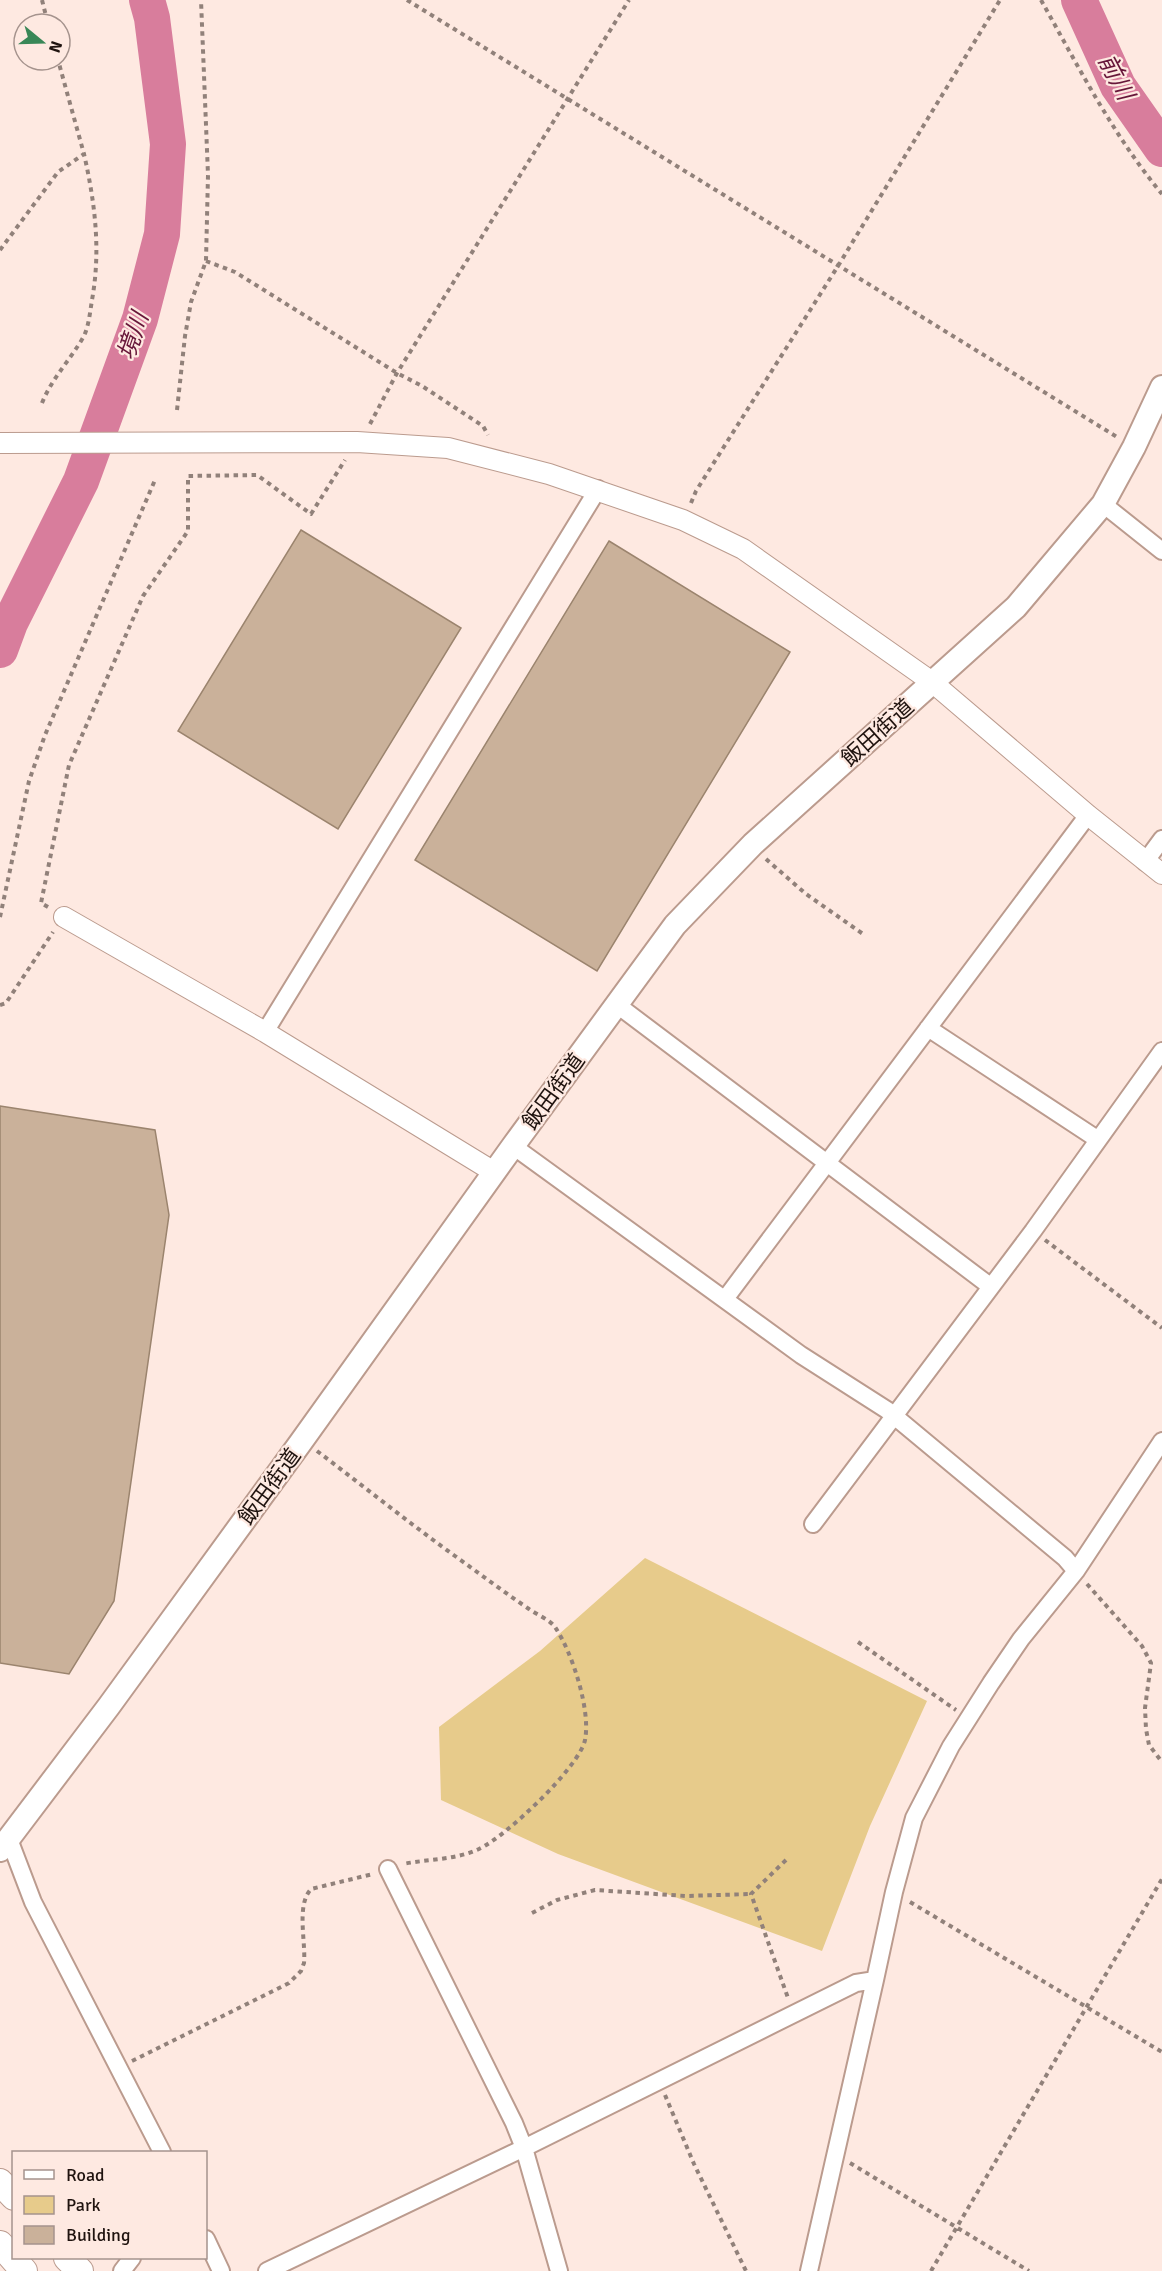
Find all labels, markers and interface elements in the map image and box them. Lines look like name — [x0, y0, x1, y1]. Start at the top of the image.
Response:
north arrow — [12, 12, 72, 72]
text: N — [44, 38, 67, 55]
water label: 前川 — [1091, 49, 1142, 108]
water label: 境川 — [111, 306, 156, 364]
street label: 飯田街道 — [836, 693, 919, 772]
street label: 飯田街道 — [517, 1048, 590, 1135]
street label: 飯田街道 — [233, 1443, 306, 1530]
legend — [12, 2151, 207, 2259]
text: Road — [66, 2164, 105, 2186]
text: Park — [66, 2194, 101, 2216]
text: Building — [66, 2224, 130, 2246]

